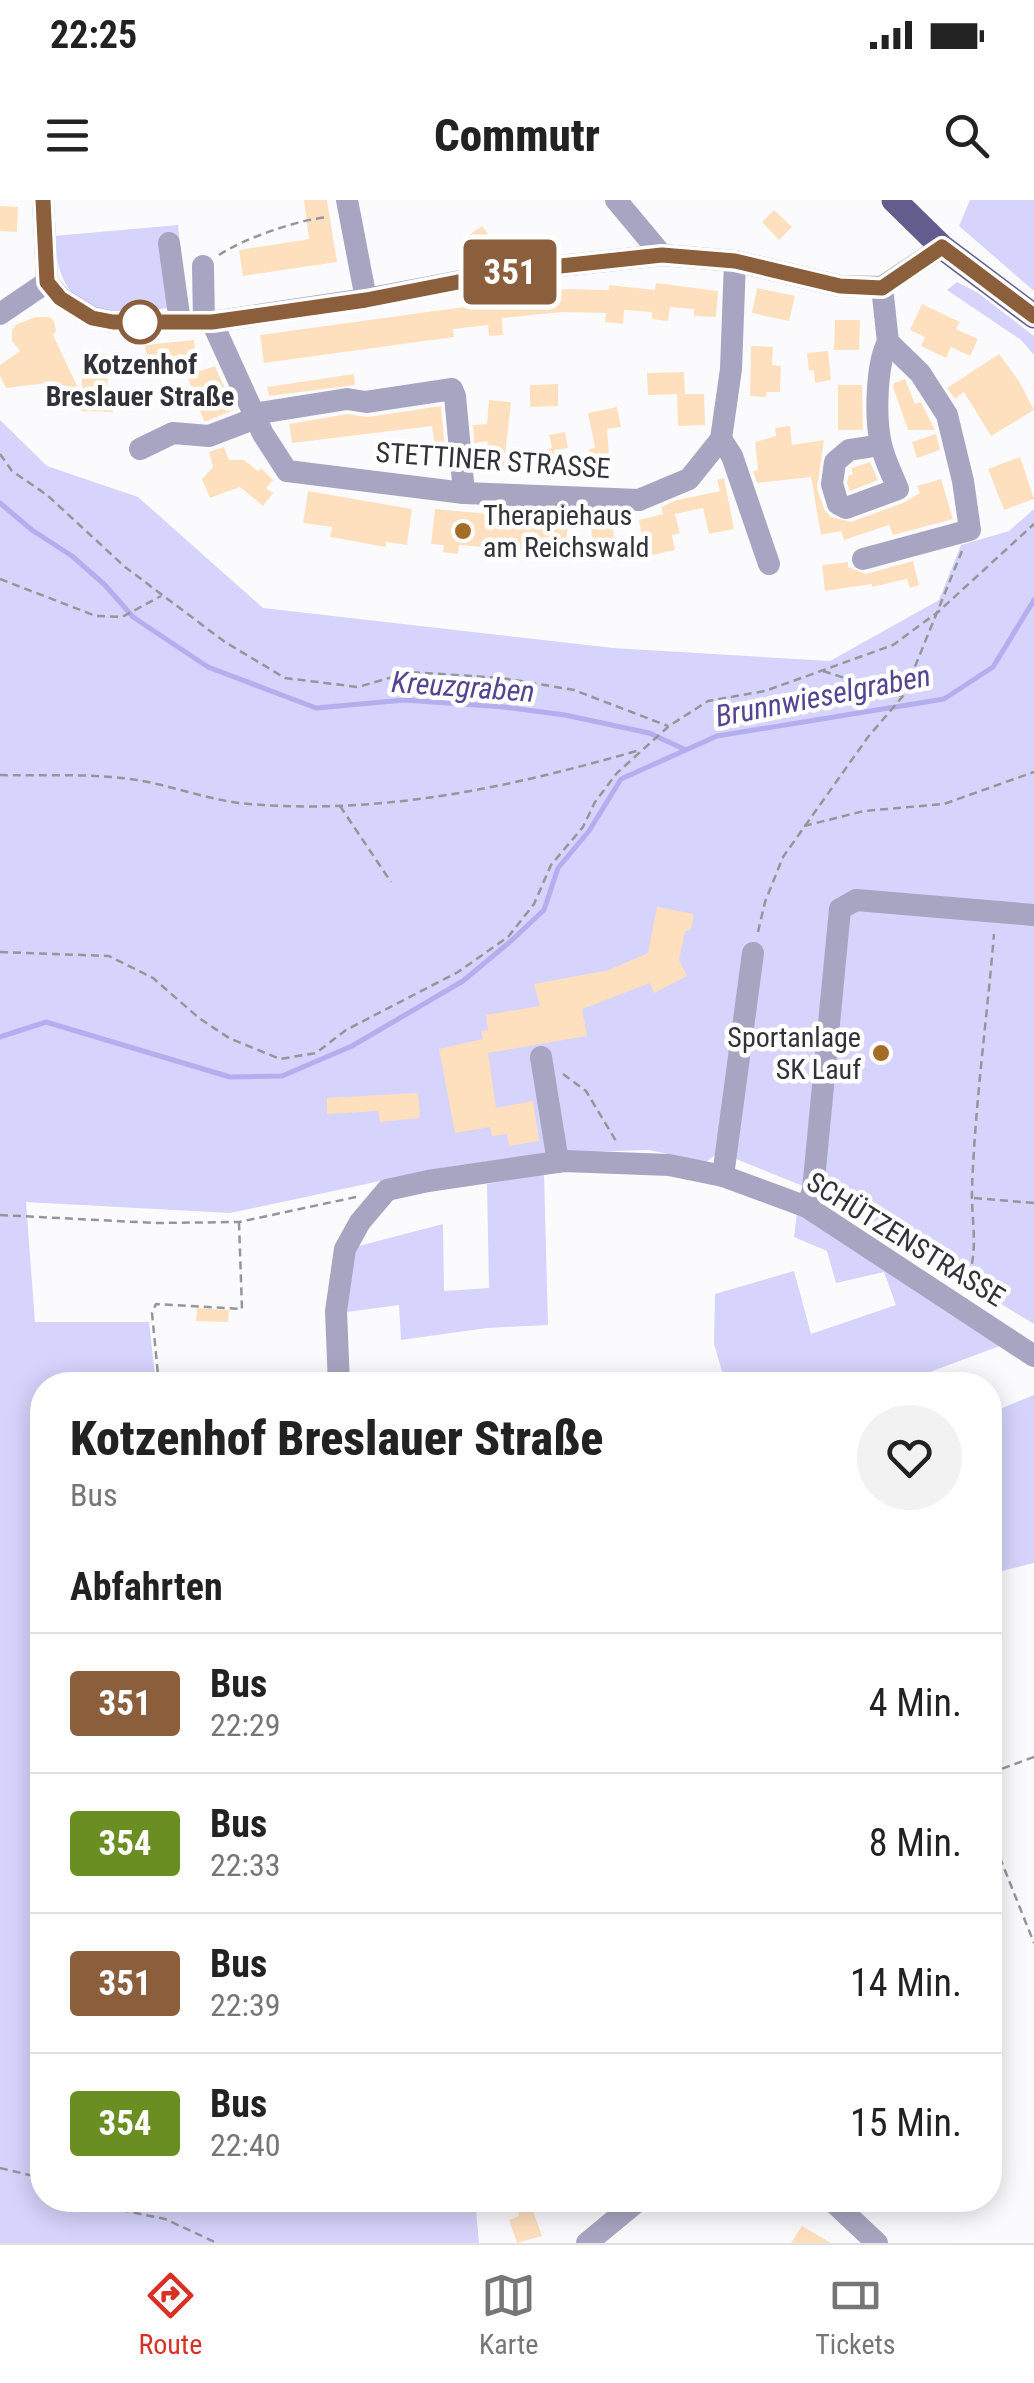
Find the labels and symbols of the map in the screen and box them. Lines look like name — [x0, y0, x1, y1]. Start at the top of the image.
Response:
line badge: 351 — [452, 240, 568, 304]
marker: Kotzenhof Breslauer Straße — [119, 301, 161, 343]
place label: Kotzenhof Breslauer Straße — [46, 348, 234, 413]
street label: STETTINER STRASSE — [374, 436, 611, 485]
place label: Therapiehaus am Reichswald — [483, 499, 649, 564]
marker: Therapiehaus am Reichswald — [452, 520, 474, 542]
water label: Brunnwieselgraben — [712, 657, 933, 734]
water label: Kreuzgraben — [390, 664, 536, 709]
place label: Sportanlage SK Lauf — [727, 1021, 861, 1086]
marker: Sportanlage SK Lauf — [870, 1042, 892, 1064]
street label: SCHÜTZENSTRASSE — [801, 1165, 1011, 1314]

